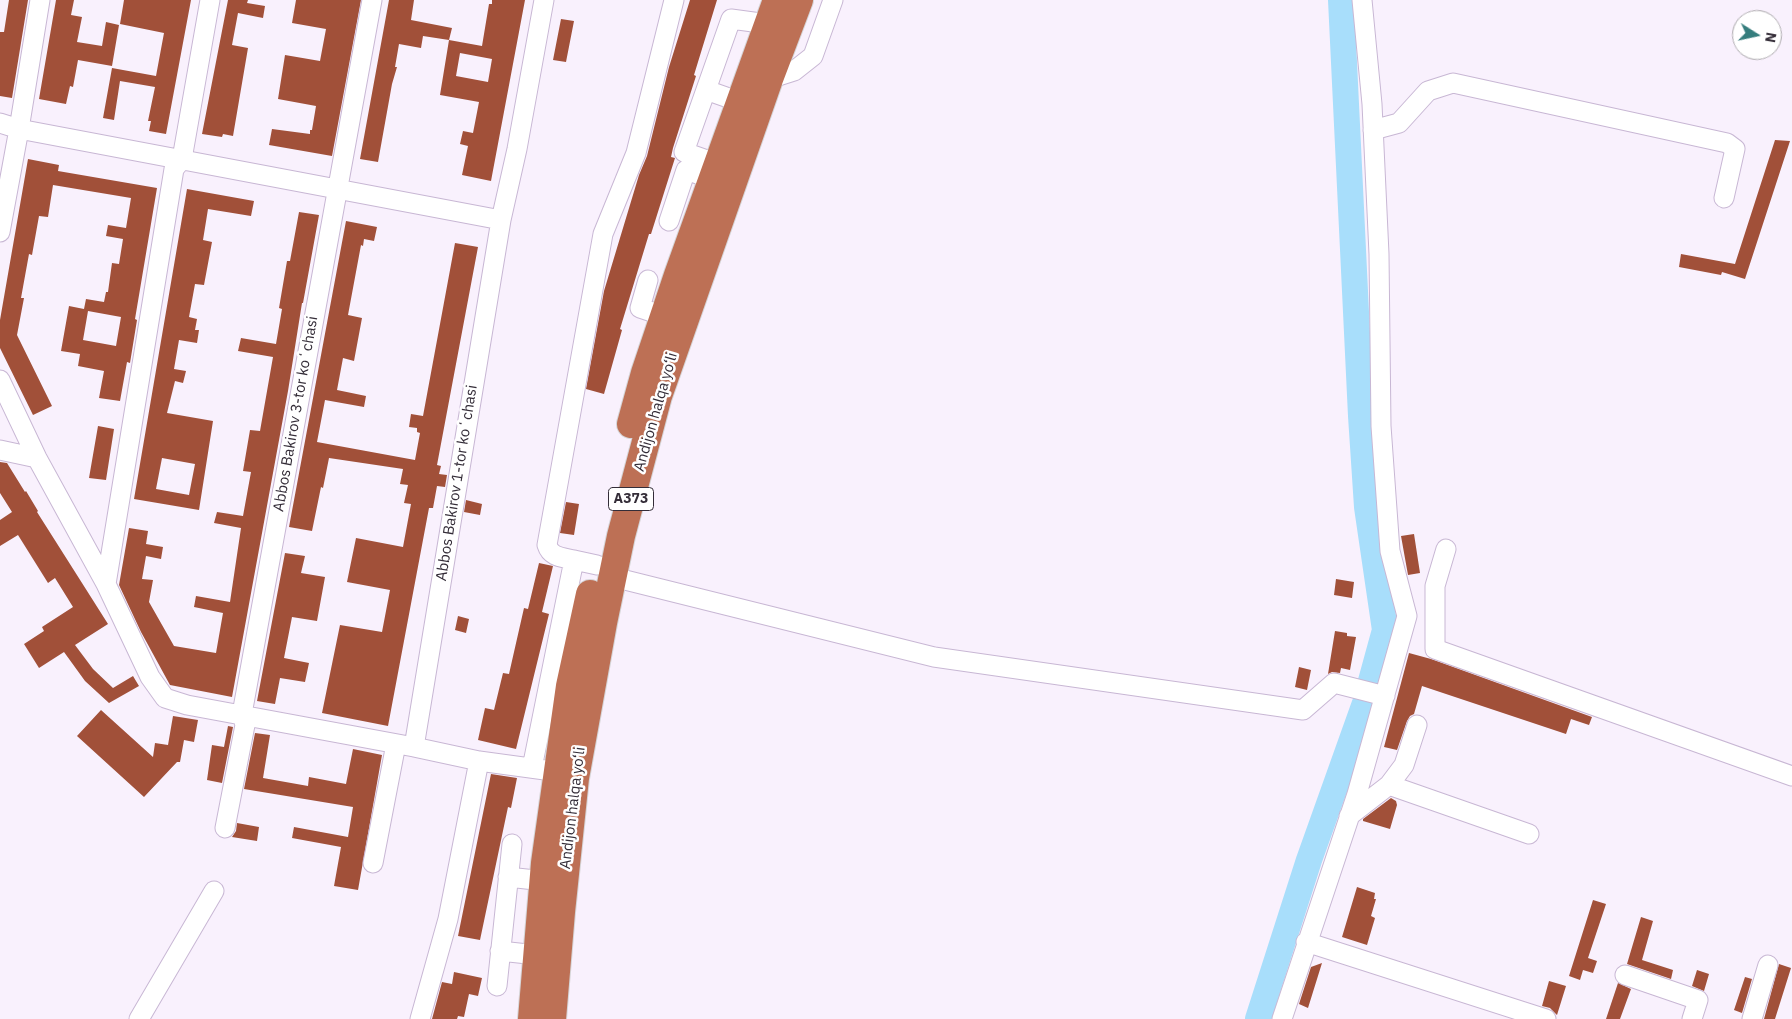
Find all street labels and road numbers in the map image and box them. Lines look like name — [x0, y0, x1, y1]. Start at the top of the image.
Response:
street label: Abbos Bakirov 3-tor koʻchasi — [270, 315, 322, 513]
street label: Andijon halqa yo‘li — [630, 350, 682, 474]
street label: Abbos Bakirov 1-tor koʻchasi — [433, 384, 481, 582]
road number: A373 — [608, 488, 654, 510]
street label: Andijon halqa yo‘li — [557, 746, 589, 870]

